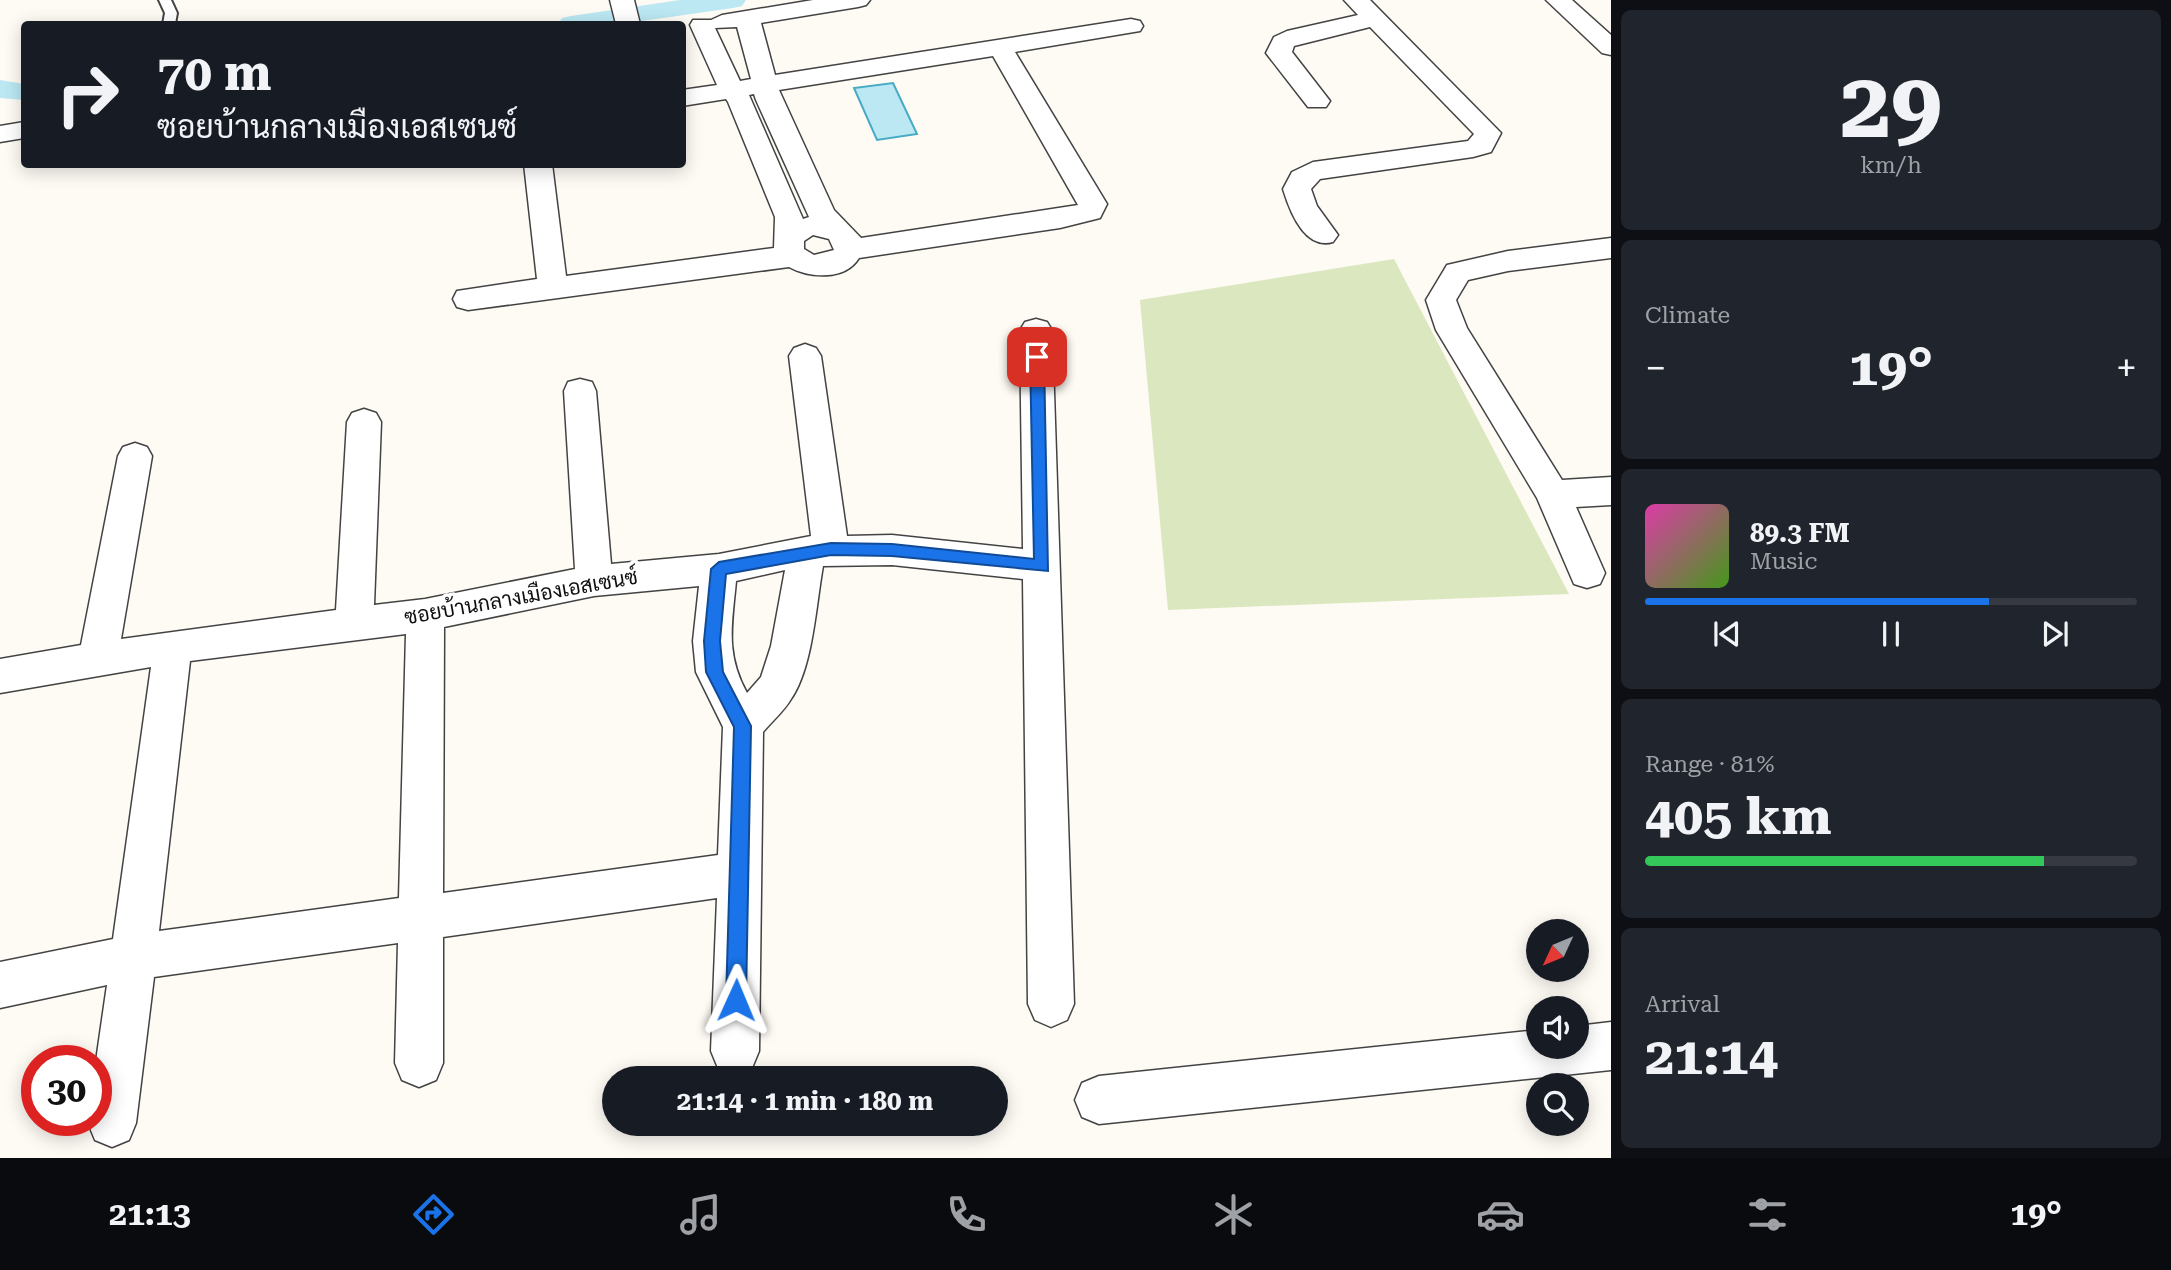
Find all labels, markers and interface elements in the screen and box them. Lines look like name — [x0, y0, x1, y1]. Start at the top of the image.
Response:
text: 70 m — [157, 45, 272, 102]
icon: right — [42, 49, 133, 140]
text: 29 — [1840, 53, 1942, 159]
text: ซอยบ้านกลางเมืองเอสเซนซ์ — [157, 108, 517, 146]
text: km/h — [1860, 152, 1922, 179]
text: Climate — [1645, 302, 1730, 329]
pin — [1007, 327, 1067, 387]
text: 19° — [1849, 337, 1933, 398]
icon: arrive — [1018, 338, 1056, 376]
text: − — [1645, 346, 1666, 390]
text: + — [2116, 346, 2137, 390]
text: 89.3 FM — [1750, 518, 1850, 548]
text: Music — [1750, 548, 1817, 575]
street label: ซอยบ้านกลางเมืองเอสเซนซ์ — [402, 563, 639, 629]
icon: previous — [1708, 615, 1746, 653]
icon: pause — [1872, 615, 1910, 653]
icon: next — [2036, 615, 2074, 653]
text: Range · 81% — [1645, 751, 1774, 778]
text: 405 km — [1645, 786, 1832, 847]
north arrow — [1526, 919, 1589, 982]
map controls — [1526, 919, 1589, 1136]
position arrow — [699, 963, 773, 1037]
text: Arrival — [1645, 991, 1720, 1018]
button: sound — [1526, 996, 1589, 1059]
text: 21:14 — [1645, 1026, 1778, 1087]
speed limit sign: 30 — [21, 1045, 112, 1136]
button: search — [1526, 1073, 1589, 1136]
text: 21:14 · 1 min · 180 m — [677, 1086, 933, 1116]
icon: directions — [409, 1190, 458, 1239]
icon: music — [676, 1190, 725, 1239]
icon: phone — [942, 1190, 991, 1239]
icon: climate — [1209, 1190, 1258, 1239]
icon: car — [1476, 1190, 1525, 1239]
icon: filters — [1743, 1190, 1792, 1239]
text: 21:13 — [109, 1195, 191, 1233]
text: 19° — [2010, 1195, 2062, 1233]

